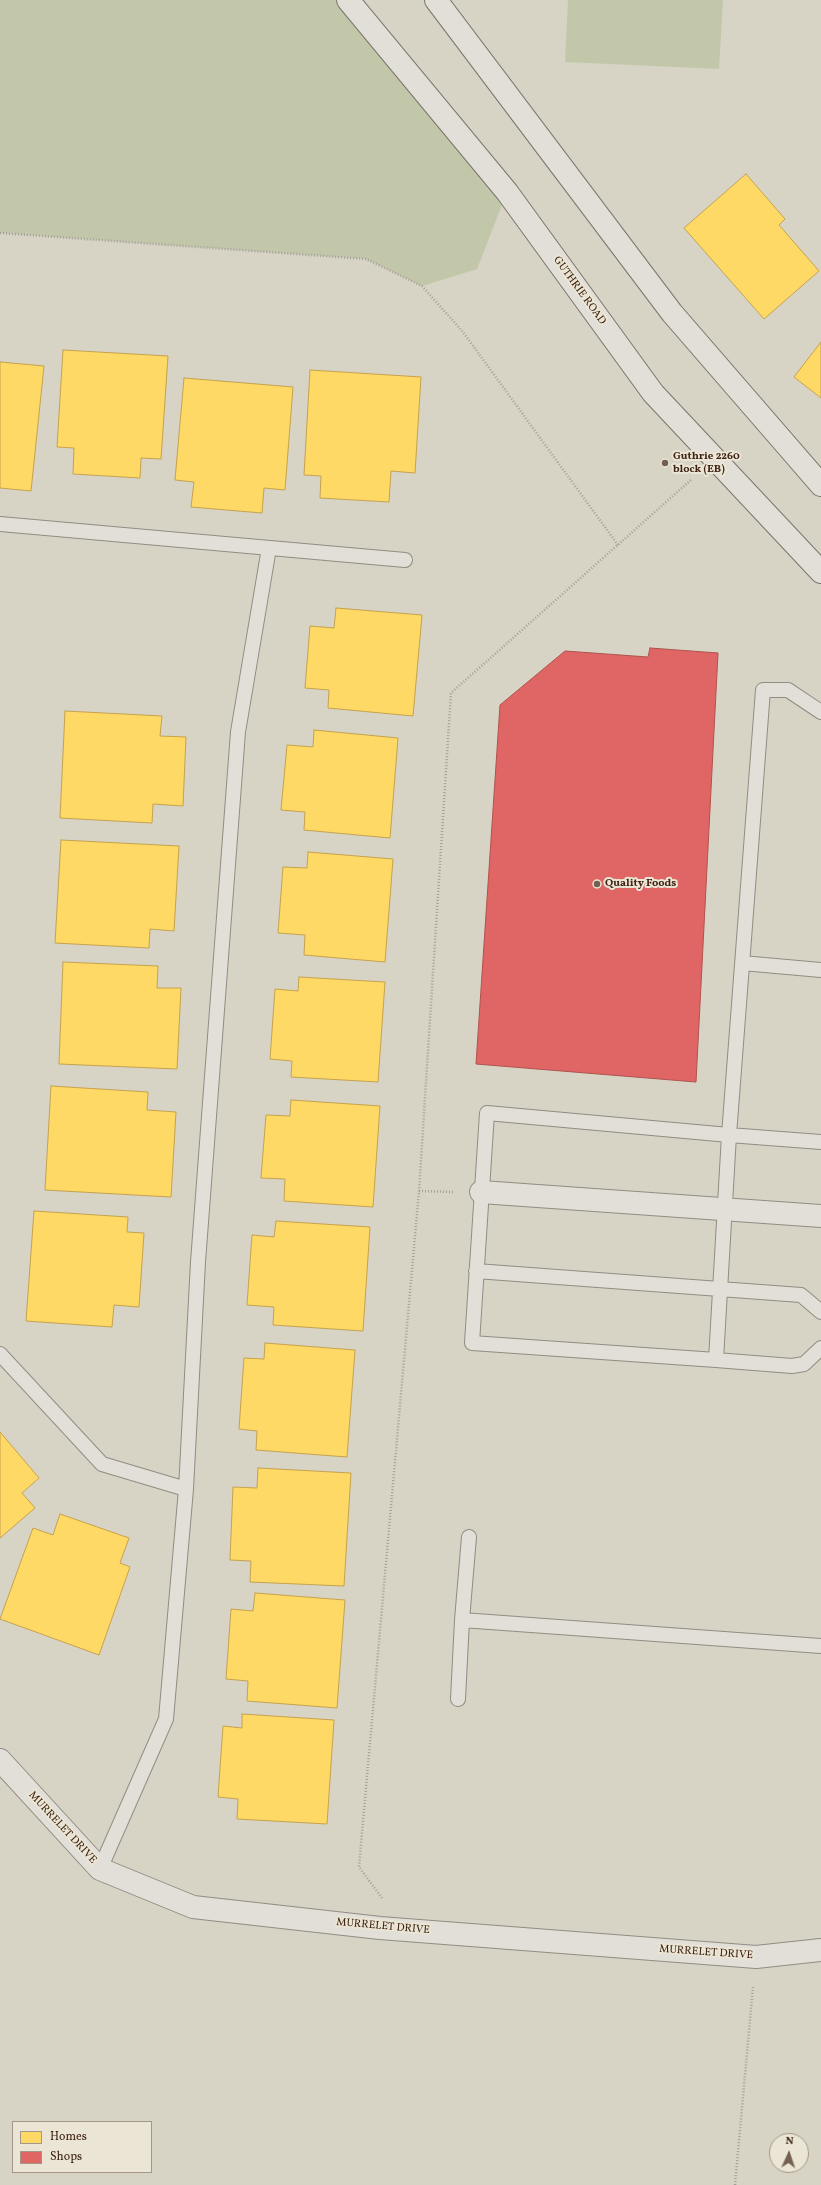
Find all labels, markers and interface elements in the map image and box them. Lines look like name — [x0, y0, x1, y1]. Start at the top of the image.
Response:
street label: GUTHRIE ROAD — [550, 254, 608, 328]
place label: Guthrie 2260 block (EB) — [673, 450, 740, 476]
marker: Guthrie 2260 block (EB) — [660, 458, 670, 468]
place label: Quality Foods — [605, 877, 676, 891]
marker: Quality Foods — [592, 879, 602, 889]
street label: MURRELET DRIVE — [25, 1789, 99, 1867]
street label: MURRELET DRIVE — [336, 1916, 430, 1938]
street label: MURRELET DRIVE — [659, 1943, 753, 1963]
legend — [12, 2121, 152, 2173]
text: Homes — [50, 2129, 87, 2145]
north arrow — [769, 2133, 809, 2173]
text: N — [785, 2134, 794, 2149]
text: Shops — [50, 2149, 82, 2165]

